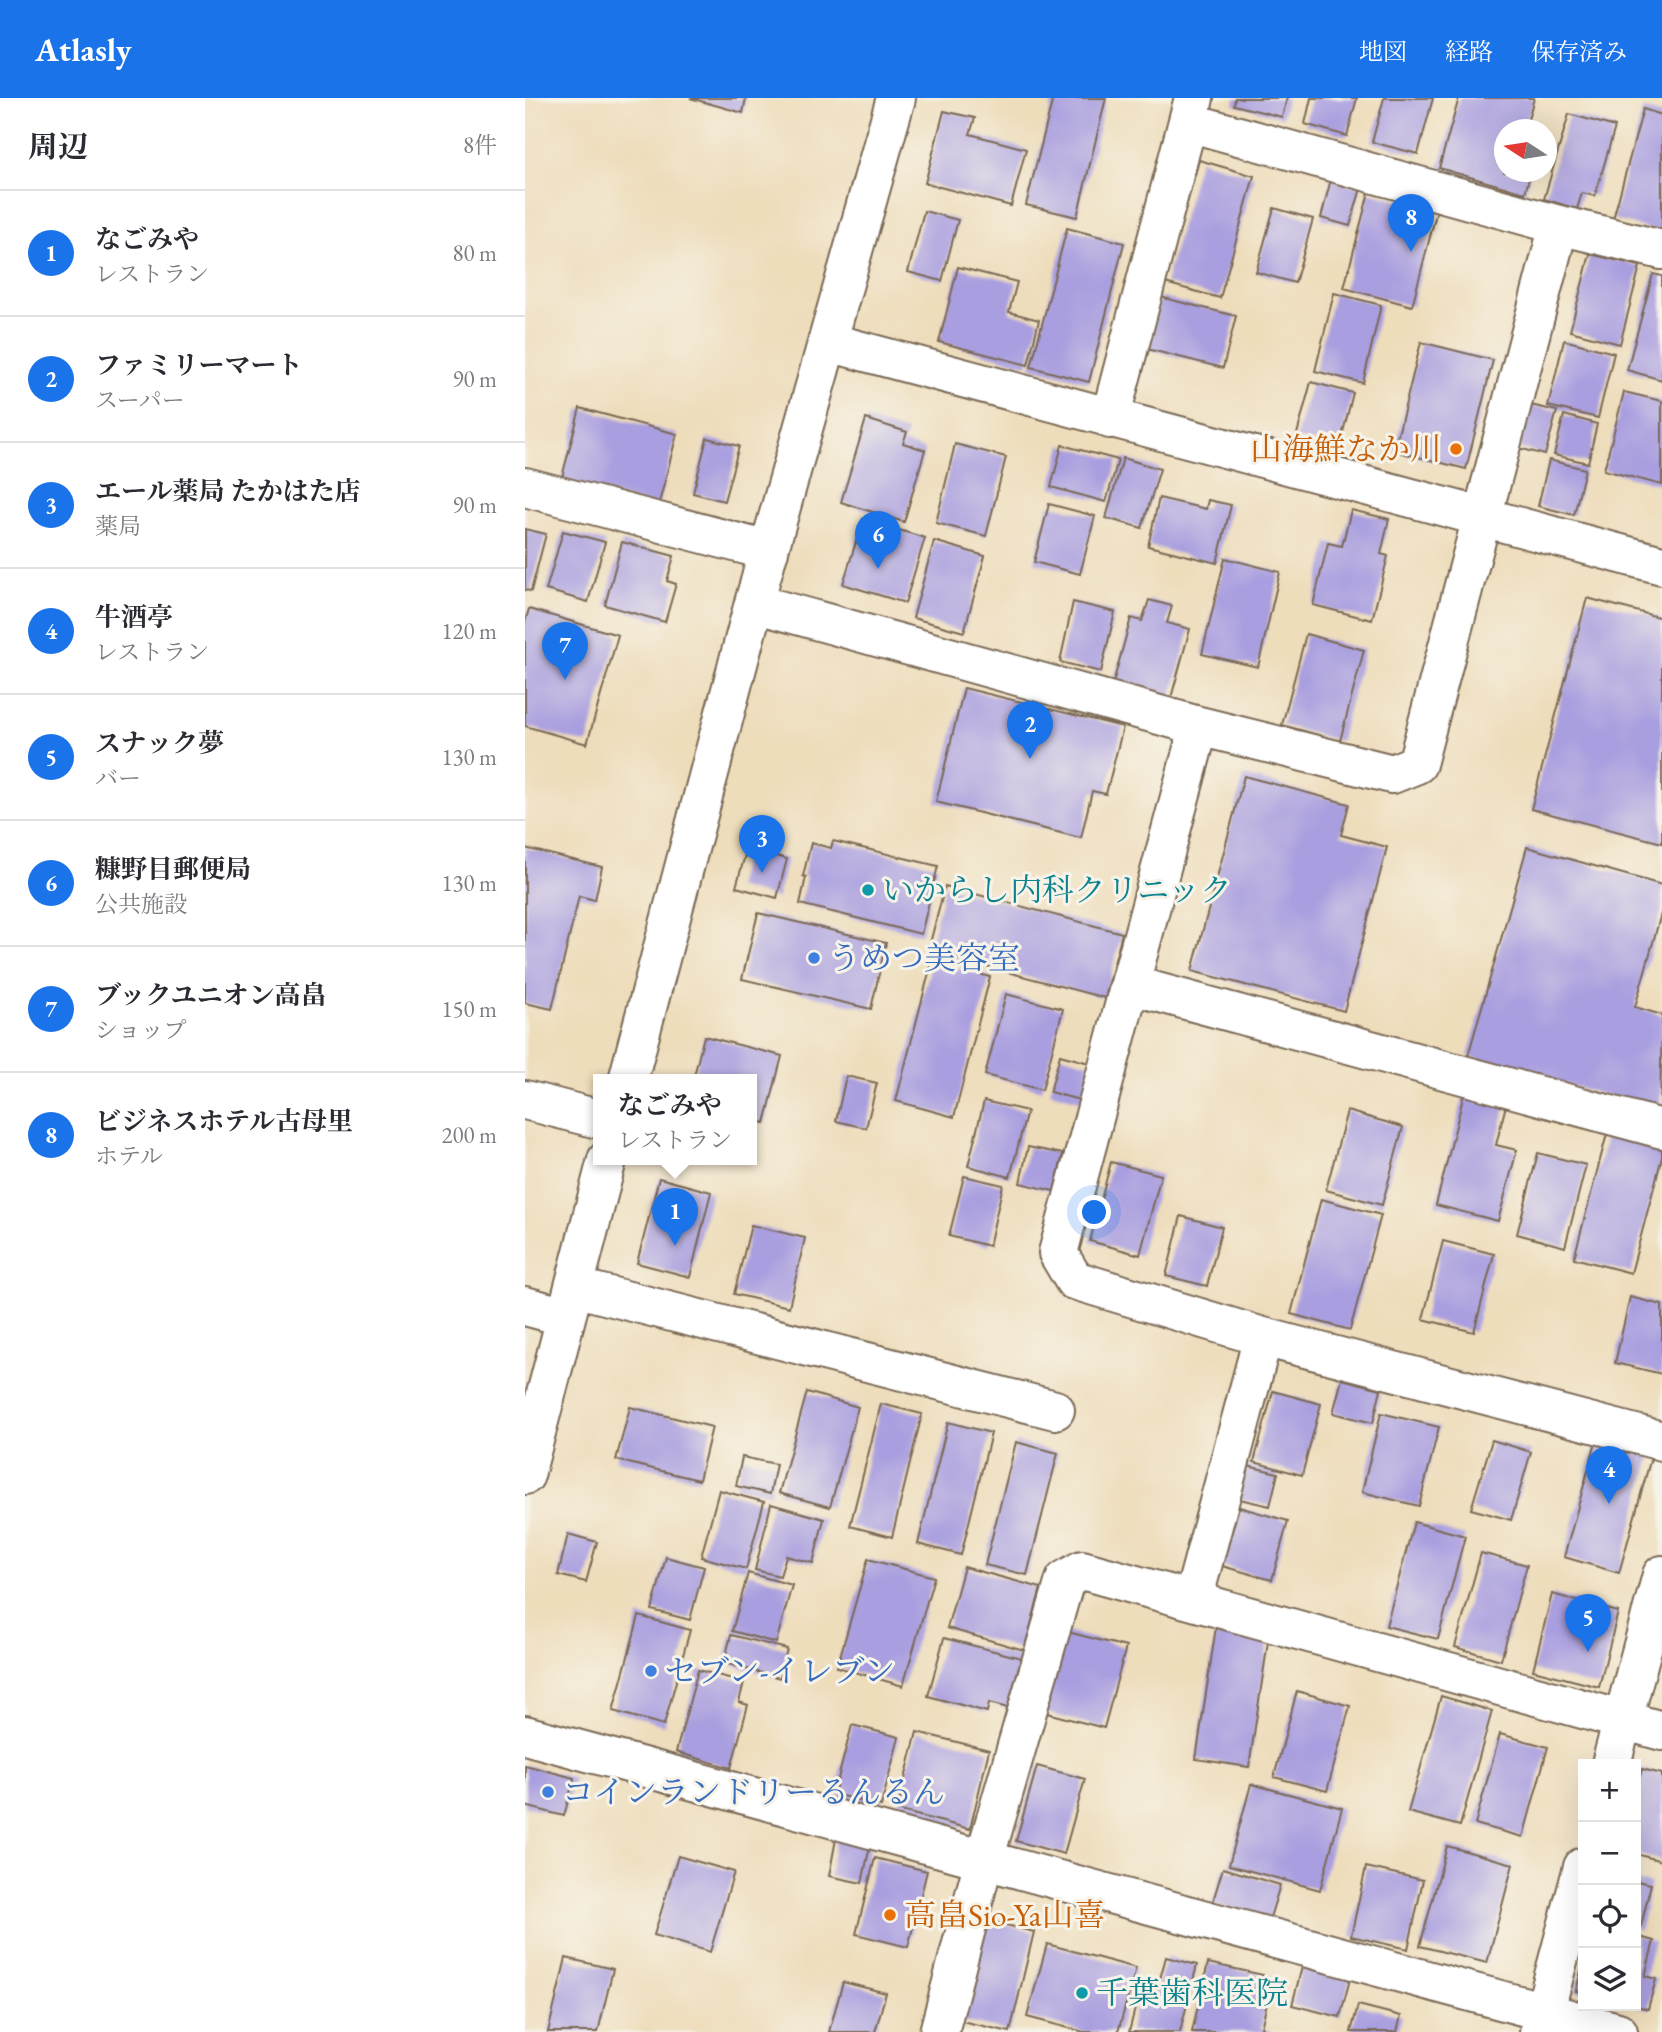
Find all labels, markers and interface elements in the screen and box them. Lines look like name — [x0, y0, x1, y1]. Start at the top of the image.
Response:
text: Atlasly — [35, 28, 132, 71]
text: 地図 — [1359, 36, 1407, 67]
text: 経路 — [1445, 36, 1493, 67]
text: 保存済み — [1531, 36, 1627, 67]
north arrow — [1494, 119, 1557, 182]
text: 周辺 — [28, 127, 88, 166]
text: 8件 — [463, 130, 497, 160]
pin: 8 — [1388, 194, 1434, 252]
text: なごみや — [95, 222, 199, 256]
text: 1 — [45, 238, 57, 268]
text: 80 m — [452, 238, 497, 268]
text: レストラン — [95, 259, 209, 289]
text: ファミリーマート — [95, 348, 302, 382]
text: 2 — [45, 364, 57, 394]
text: 90 m — [452, 364, 497, 394]
text: スーパー — [95, 385, 185, 415]
place label: 山海鮮なか川 — [1250, 428, 1442, 470]
marker: 山海鮮なか川 — [1448, 441, 1464, 457]
text: エール薬局 たかはた店 — [95, 474, 361, 508]
text: 3 — [45, 490, 57, 520]
text: 90 m — [452, 490, 497, 520]
text: 薬局 — [95, 511, 141, 541]
pin: 6 — [855, 511, 901, 569]
text: 牛酒亭 — [95, 600, 173, 634]
text: 4 — [45, 616, 57, 646]
text: 120 m — [441, 616, 497, 646]
pin: 7 — [542, 622, 588, 680]
text: レストラン — [95, 637, 209, 667]
pin: 2 — [1007, 701, 1053, 759]
text: スナック夢 — [95, 726, 224, 760]
text: 5 — [45, 742, 57, 772]
text: 130 m — [441, 742, 497, 772]
text: バー — [95, 763, 141, 793]
pin: 3 — [739, 815, 785, 873]
text: 糠野目郵便局 — [95, 852, 251, 886]
text: 6 — [45, 868, 57, 898]
text: 130 m — [441, 868, 497, 898]
place label: いからし内科クリニック — [882, 869, 1232, 911]
marker: いからし内科クリニック — [860, 882, 876, 898]
text: 公共施設 — [95, 889, 187, 919]
place label: うめつ美容室 — [828, 937, 1020, 979]
marker: うめつ美容室 — [806, 950, 822, 966]
text: ブックユニオン高畠 — [95, 978, 327, 1012]
text: 7 — [45, 994, 57, 1024]
text: 150 m — [441, 994, 497, 1024]
text: ショップ — [95, 1015, 187, 1045]
popup — [593, 1074, 757, 1165]
text: なごみや — [618, 1088, 722, 1122]
text: ビジネスホテル古母里 — [95, 1104, 353, 1138]
text: 8 — [45, 1120, 57, 1150]
text: 200 m — [441, 1120, 497, 1150]
text: レストラン — [618, 1125, 732, 1155]
text: ホテル — [95, 1141, 163, 1171]
pin: 1 — [652, 1188, 698, 1246]
your location — [1077, 1195, 1111, 1229]
pin: 4 — [1586, 1446, 1632, 1504]
pin: 5 — [1565, 1594, 1611, 1652]
place label: セブン-イレブン — [665, 1650, 895, 1692]
marker: セブン-イレブン — [643, 1663, 659, 1679]
map controls — [1578, 1759, 1641, 2011]
button: + — [1578, 1759, 1641, 1822]
place label: コインランドリーるんるん — [562, 1771, 945, 1813]
marker: コインランドリーるんるん — [540, 1784, 556, 1800]
button: − — [1578, 1822, 1641, 1885]
button: locate — [1578, 1885, 1641, 1948]
place label: 高畠Sio-Ya山喜 — [904, 1894, 1105, 1936]
marker: 高畠Sio-Ya山喜 — [882, 1907, 898, 1923]
button: layers — [1578, 1948, 1641, 2011]
place label: 千葉歯科医院 — [1096, 1972, 1288, 2014]
marker: 千葉歯科医院 — [1074, 1985, 1090, 2001]

